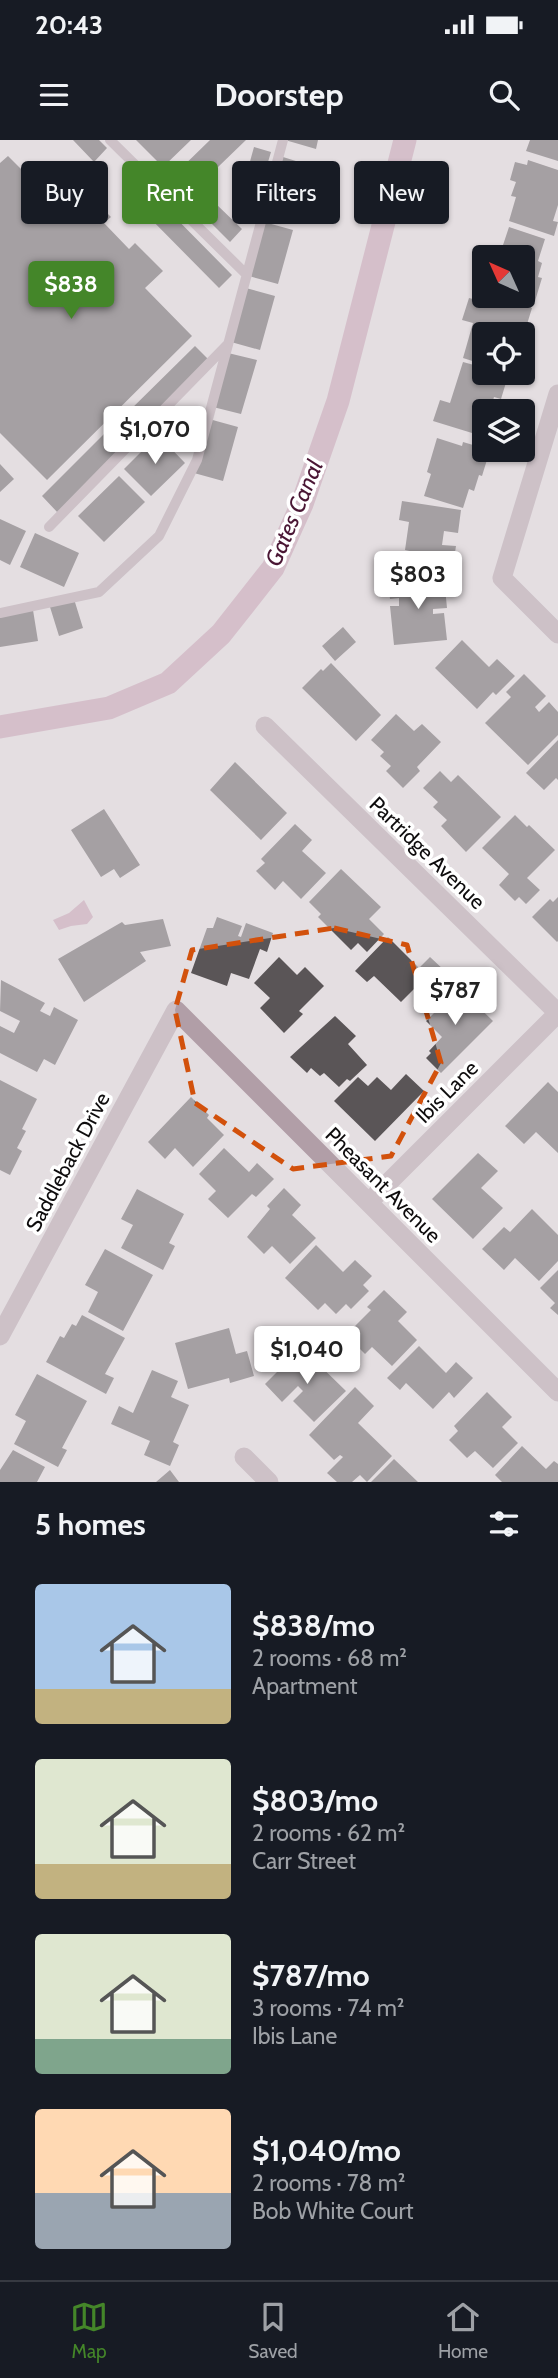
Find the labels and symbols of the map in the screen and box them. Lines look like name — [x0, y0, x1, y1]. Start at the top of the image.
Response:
north arrow — [472, 245, 536, 308]
pin: $838 — [30, 262, 112, 321]
pin: $1,070 — [98, 406, 212, 466]
water label: Gates Canal — [259, 455, 329, 570]
pin: $803 — [377, 552, 459, 611]
street label: Partridge Avenue — [364, 791, 490, 914]
pin: $787 — [414, 968, 496, 1027]
street label: Ibis Lane — [410, 1055, 483, 1128]
street label: Saddleback Drive — [20, 1088, 115, 1236]
street label: Pheasant Avenue — [320, 1122, 446, 1248]
pin: $1,040 — [250, 1326, 364, 1386]

